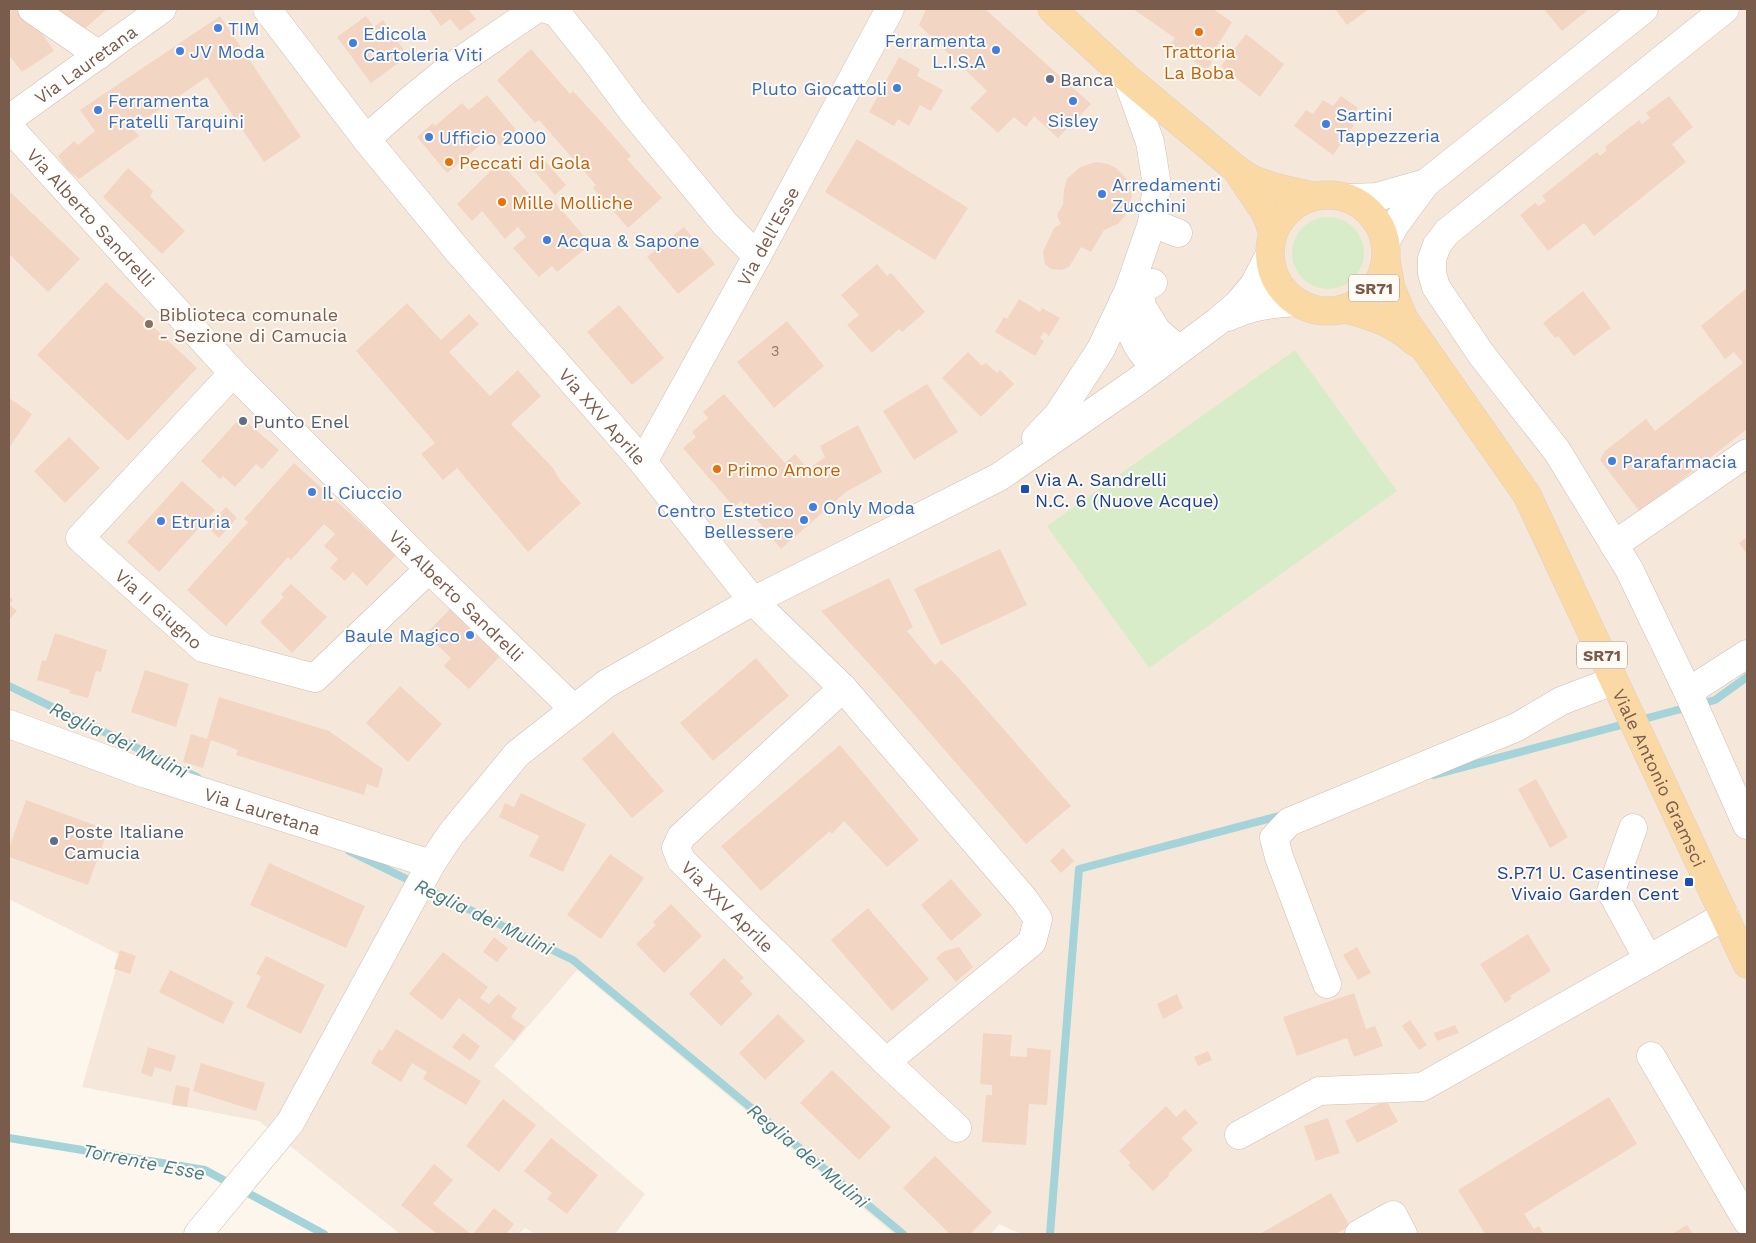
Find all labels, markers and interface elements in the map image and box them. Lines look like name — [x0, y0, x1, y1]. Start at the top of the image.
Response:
place label: TIM — [228, 18, 260, 39]
street label: Via Lauretana — [30, 20, 140, 108]
marker: TIM — [212, 22, 224, 34]
place label: Edicola Cartoleria Viti — [363, 23, 483, 65]
marker: Trattoria La Boba — [1193, 26, 1205, 38]
place label: Ferramenta L.I.S.A — [885, 30, 986, 72]
marker: Edicola Cartoleria Viti — [347, 37, 359, 49]
place label: JV Moda — [190, 41, 265, 62]
place label: Trattoria La Boba — [1162, 41, 1236, 83]
marker: Ferramenta L.I.S.A — [990, 44, 1002, 56]
marker: JV Moda — [174, 45, 186, 57]
place label: Banca — [1060, 69, 1113, 90]
marker: Banca — [1044, 73, 1056, 85]
place label: Pluto Giocattoli — [751, 78, 887, 99]
marker: Pluto Giocattoli — [891, 82, 903, 94]
place label: Ferramenta Fratelli Tarquini — [108, 90, 244, 132]
marker: Sisley — [1067, 95, 1079, 107]
marker: Ferramenta Fratelli Tarquini — [92, 104, 104, 116]
place label: Sartini Tappezzeria — [1336, 104, 1440, 146]
place label: Sisley — [1048, 110, 1099, 131]
marker: Sartini Tappezzeria — [1320, 118, 1332, 130]
place label: Ufficio 2000 — [439, 127, 547, 148]
marker: Ufficio 2000 — [423, 131, 435, 143]
street label: Via Alberto Sandrelli — [23, 144, 159, 291]
place label: Peccati di Gola — [459, 152, 590, 173]
marker: Peccati di Gola — [443, 156, 455, 168]
place label: Arredamenti Zucchini — [1112, 174, 1221, 216]
street label: Via dell'Esse — [732, 183, 803, 289]
marker: Arredamenti Zucchini — [1096, 188, 1108, 200]
place label: Mille Molliche — [512, 192, 633, 213]
marker: Mille Molliche — [496, 196, 508, 208]
place label: Acqua & Sapone — [557, 230, 700, 251]
marker: Acqua & Sapone — [541, 234, 553, 246]
road number: SR71 — [1349, 274, 1399, 302]
place label: Biblioteca comunale - Sezione di Camucia — [159, 304, 347, 346]
marker: Biblioteca comunale - Sezione di Camucia — [143, 318, 155, 330]
house number: 3 — [771, 342, 779, 360]
street label: Via XXV Aprile — [555, 364, 651, 469]
place label: Punto Enel — [253, 411, 350, 432]
marker: Punto Enel — [237, 415, 249, 427]
place label: Parafarmacia — [1622, 451, 1737, 472]
marker: Parafarmacia — [1606, 455, 1618, 467]
place label: Primo Amore — [727, 459, 841, 480]
marker: Primo Amore — [711, 463, 723, 475]
place label: Via A. Sandrelli N.C. 6 (Nuove Acque) — [1035, 469, 1219, 511]
place label: Il Ciuccio — [322, 482, 402, 503]
marker: Via A. Sandrelli N.C. 6 (Nuove Acque) — [1019, 483, 1031, 495]
marker: Il Ciuccio — [306, 486, 318, 498]
place label: Only Moda — [823, 497, 915, 518]
place label: Centro Estetico Bellessere — [657, 500, 794, 542]
marker: Only Moda — [807, 501, 819, 513]
place label: Etruria — [171, 511, 230, 532]
marker: Centro Estetico Bellessere — [798, 514, 810, 526]
marker: Etruria — [155, 515, 167, 527]
street label: Via Alberto Sandrelli — [385, 525, 528, 665]
street label: Via II Giugno — [111, 564, 207, 653]
place label: Baule Magico — [344, 625, 460, 646]
marker: Baule Magico — [464, 629, 476, 641]
road number: SR71 — [1577, 642, 1627, 668]
street label: Viale Antonio Gramsci — [1609, 685, 1710, 870]
water label: Reglia dei Mulini — [46, 697, 193, 784]
street label: Via Lauretana — [202, 783, 323, 839]
place label: Poste Italiane Camucia — [64, 821, 184, 863]
marker: Poste Italiane Camucia — [48, 835, 60, 847]
street label: Via XXV Aprile — [677, 856, 779, 956]
place label: S.P.71 U. Casentinese Vivaio Garden Cent — [1497, 862, 1679, 904]
water label: Reglia dei Mulini — [411, 874, 558, 961]
marker: S.P.71 U. Casentinese Vivaio Garden Cent — [1683, 876, 1695, 888]
water label: Reglia dei Mulini — [743, 1099, 874, 1214]
water label: Torrente Esse — [81, 1139, 207, 1185]

